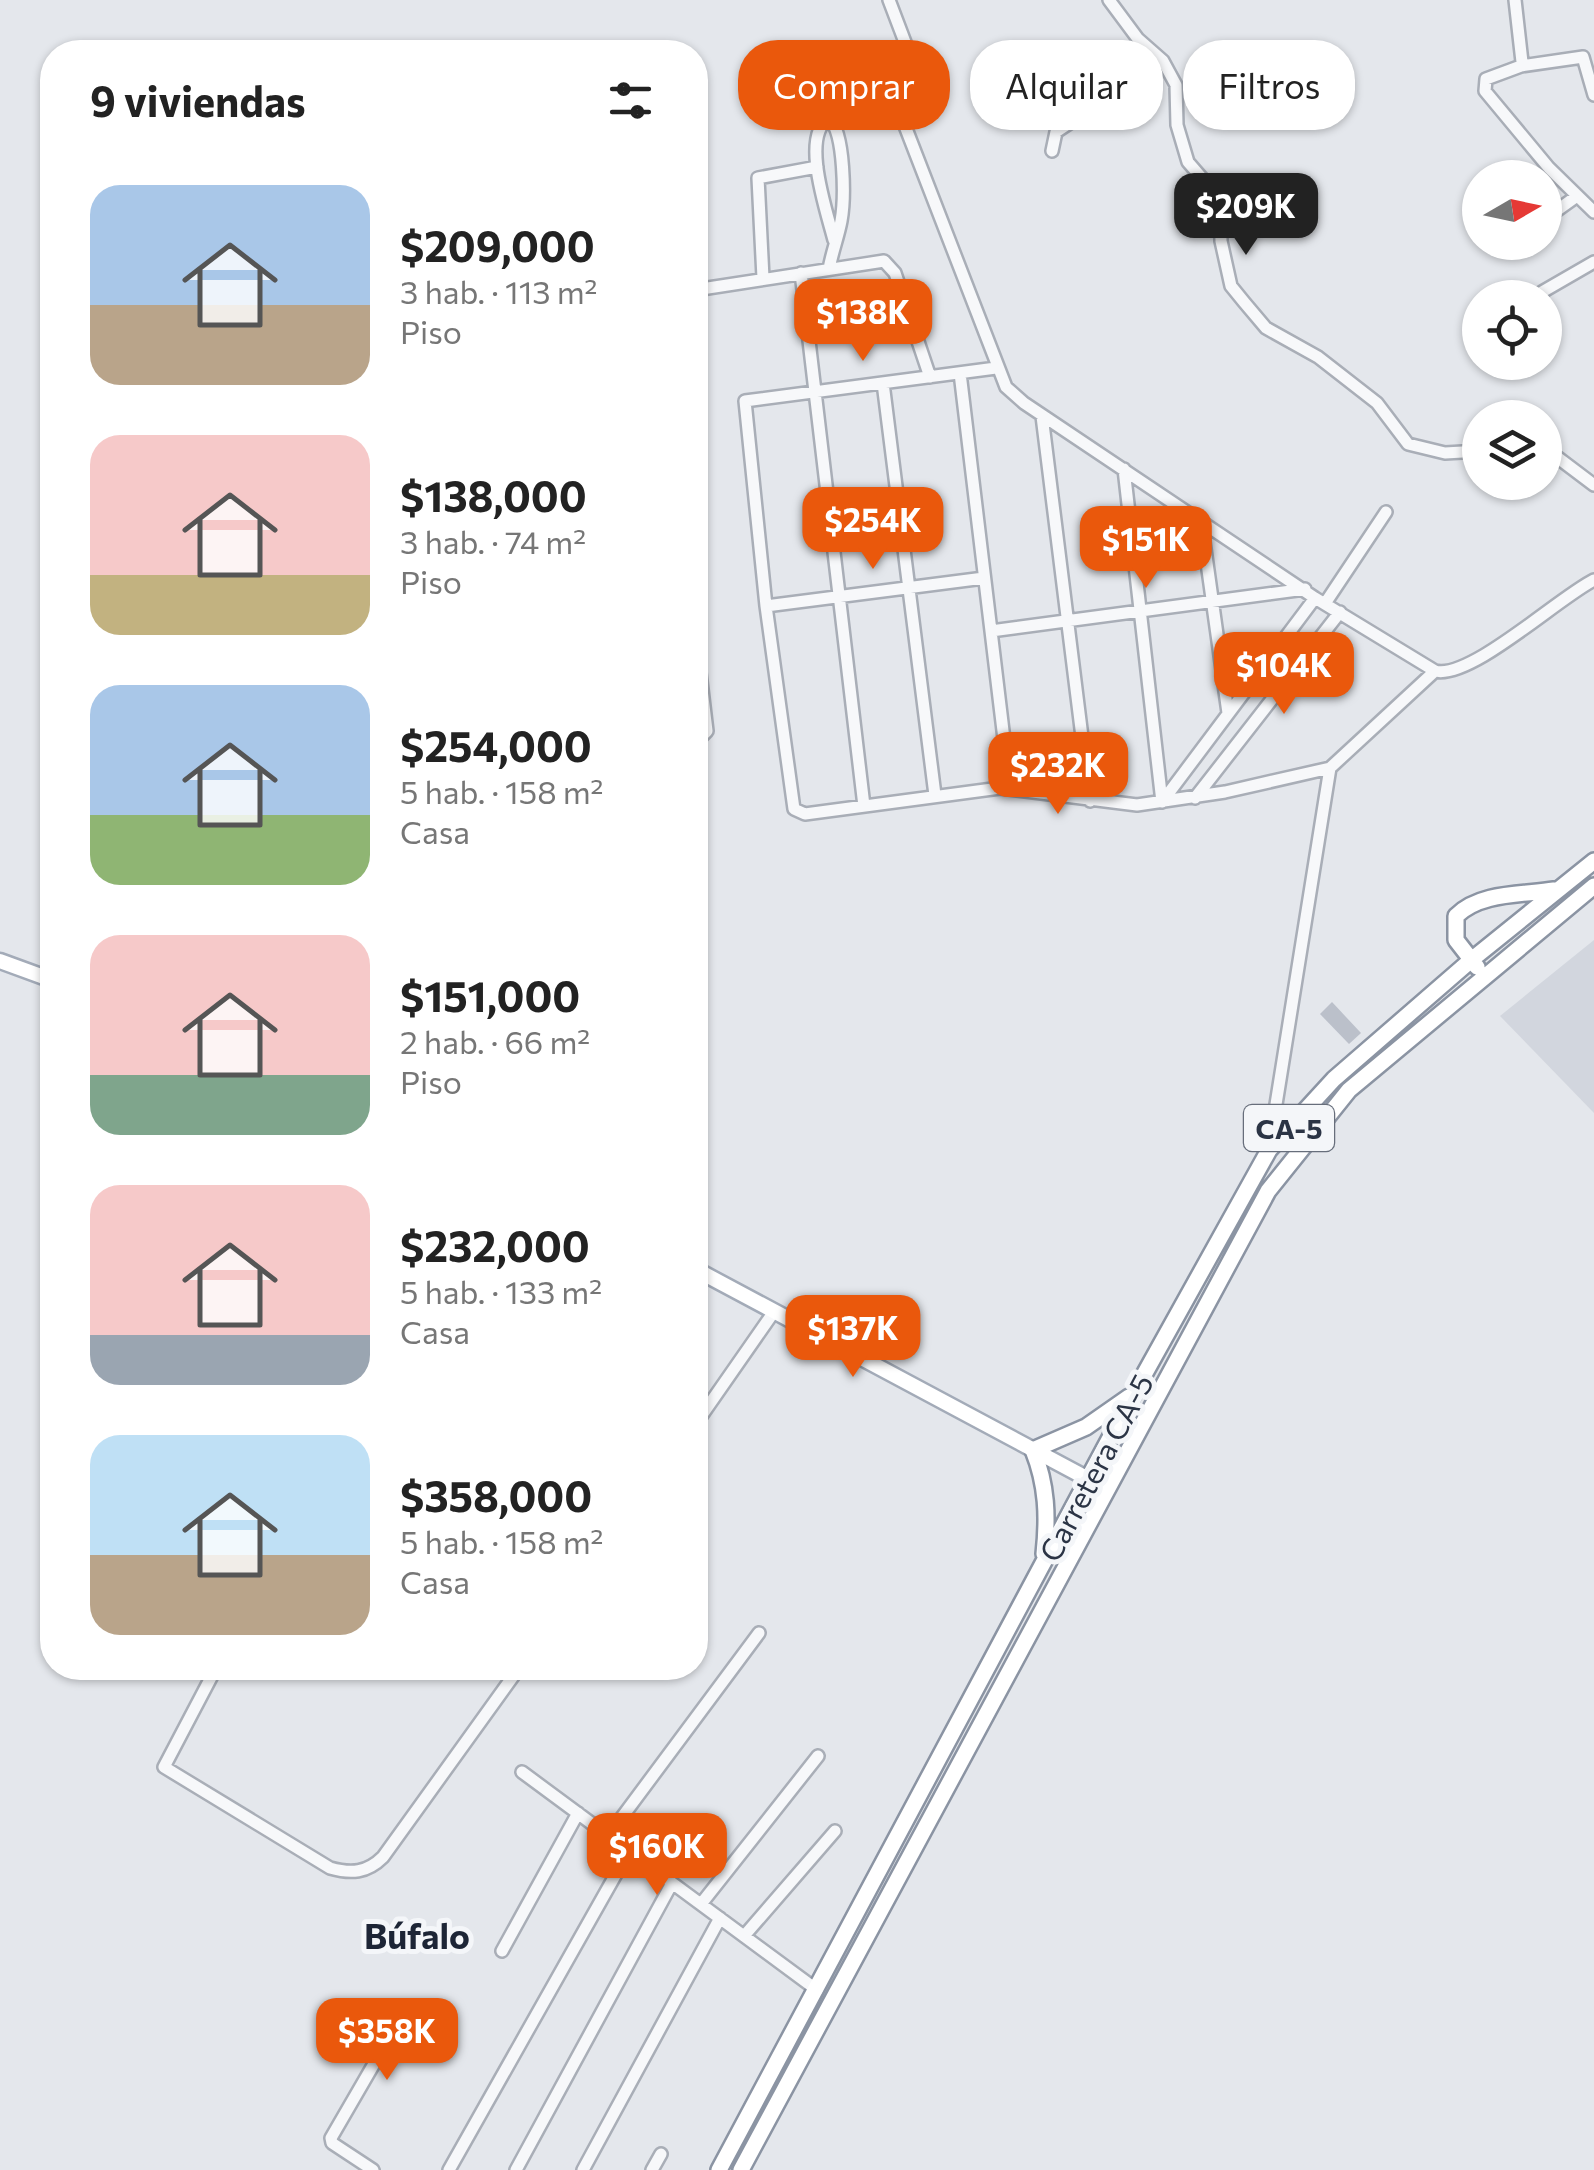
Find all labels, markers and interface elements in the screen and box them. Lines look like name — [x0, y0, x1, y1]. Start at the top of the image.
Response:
chip: Comprar — [738, 40, 950, 130]
chip: Alquilar — [970, 40, 1163, 130]
chip: Filtros — [1183, 40, 1355, 130]
icon: filters — [603, 73, 658, 128]
text: 9 viviendas — [90, 74, 306, 126]
north arrow — [1462, 160, 1562, 260]
map controls — [1462, 160, 1562, 500]
pin: $209K — [1176, 173, 1316, 258]
text: $209K — [1196, 185, 1296, 225]
text: $209,000 — [400, 219, 595, 271]
icon: home — [170, 225, 290, 345]
text: 3 hab. · 113 m² — [400, 271, 598, 311]
pin: $138K — [793, 279, 933, 364]
button: locate — [1462, 280, 1562, 380]
text: $138K — [816, 291, 910, 331]
text: Piso — [400, 311, 462, 351]
button: layers — [1462, 400, 1562, 500]
text: $138,000 — [400, 469, 587, 521]
icon: home — [170, 475, 290, 595]
pin: $254K — [803, 487, 943, 572]
text: $254K — [824, 499, 922, 539]
pin: $151K — [1076, 506, 1216, 591]
text: $151K — [1102, 518, 1190, 558]
text: 3 hab. · 74 m² — [400, 521, 586, 561]
text: Piso — [400, 561, 462, 601]
pin: $104K — [1214, 632, 1354, 717]
text: $104K — [1236, 644, 1332, 684]
text: $254,000 — [400, 719, 592, 771]
icon: home — [170, 725, 290, 845]
pin: $232K — [988, 732, 1128, 817]
text: $232K — [1010, 744, 1106, 784]
text: 5 hab. · 158 m² — [400, 771, 604, 811]
text: Casa — [400, 811, 470, 851]
text: $151,000 — [400, 969, 580, 1021]
icon: home — [170, 975, 290, 1095]
text: 2 hab. · 66 m² — [400, 1021, 590, 1061]
text: Piso — [400, 1061, 462, 1101]
road number: CA-5 — [1244, 1105, 1334, 1151]
text: $232,000 — [400, 1219, 590, 1271]
icon: home — [170, 1225, 290, 1345]
text: 5 hab. · 133 m² — [400, 1271, 602, 1311]
pin: $137K — [783, 1295, 923, 1380]
text: $137K — [807, 1307, 899, 1347]
text: Casa — [400, 1311, 470, 1351]
street label: Carretera CA-5 — [1030, 1367, 1160, 1567]
text: $358,000 — [400, 1469, 592, 1521]
icon: home — [170, 1475, 290, 1595]
text: 5 hab. · 158 m² — [400, 1521, 604, 1561]
text: Casa — [400, 1561, 470, 1601]
pin: $160K — [587, 1813, 727, 1898]
text: $160K — [609, 1825, 705, 1865]
district label: Búfalo — [364, 1913, 470, 1956]
pin: $358K — [317, 1998, 457, 2083]
text: $358K — [338, 2010, 436, 2050]

